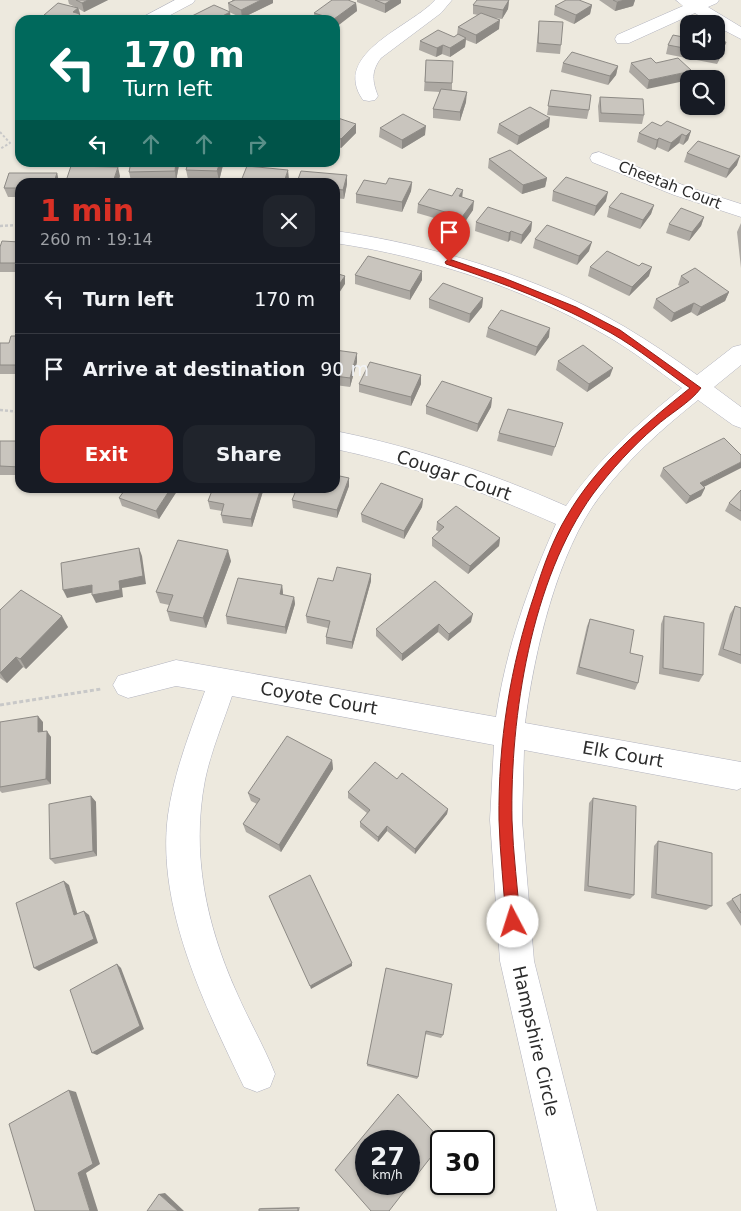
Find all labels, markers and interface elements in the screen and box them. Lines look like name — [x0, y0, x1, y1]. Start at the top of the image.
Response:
map controls — [680, 15, 725, 115]
button: sound — [680, 15, 725, 60]
icon: left — [40, 35, 105, 100]
text: 170 m — [123, 35, 245, 75]
button: search — [680, 70, 725, 115]
text: Turn left — [123, 76, 212, 101]
icon: left — [84, 130, 112, 158]
icon: ahead — [137, 130, 165, 158]
icon: ahead — [190, 130, 218, 158]
icon: right — [243, 130, 271, 158]
street label: Cheetah Court — [616, 157, 724, 213]
text: 1 min — [40, 193, 134, 228]
button: close — [263, 195, 315, 247]
pin — [428, 211, 470, 262]
icon: arrive — [435, 218, 463, 246]
text: 260 m · 19:14 — [40, 230, 153, 249]
icon: left — [40, 285, 68, 313]
text: Turn left — [83, 288, 174, 310]
text: 170 m — [254, 288, 315, 310]
icon: arrive — [40, 355, 68, 383]
text: Arrive at destination — [83, 358, 305, 380]
text: 90 m — [320, 358, 369, 380]
button: Exit — [40, 425, 173, 483]
button: Share — [183, 425, 315, 483]
street label: Cougar Court — [394, 446, 514, 504]
street label: Coyote Court — [259, 677, 379, 719]
street label: Elk Court — [581, 737, 665, 771]
position arrow — [486, 895, 538, 947]
street label: Hampshire Circle — [508, 964, 564, 1118]
speed limit sign: 30 — [430, 1130, 495, 1195]
text: 27 — [370, 1142, 405, 1171]
text: km/h — [372, 1168, 403, 1182]

